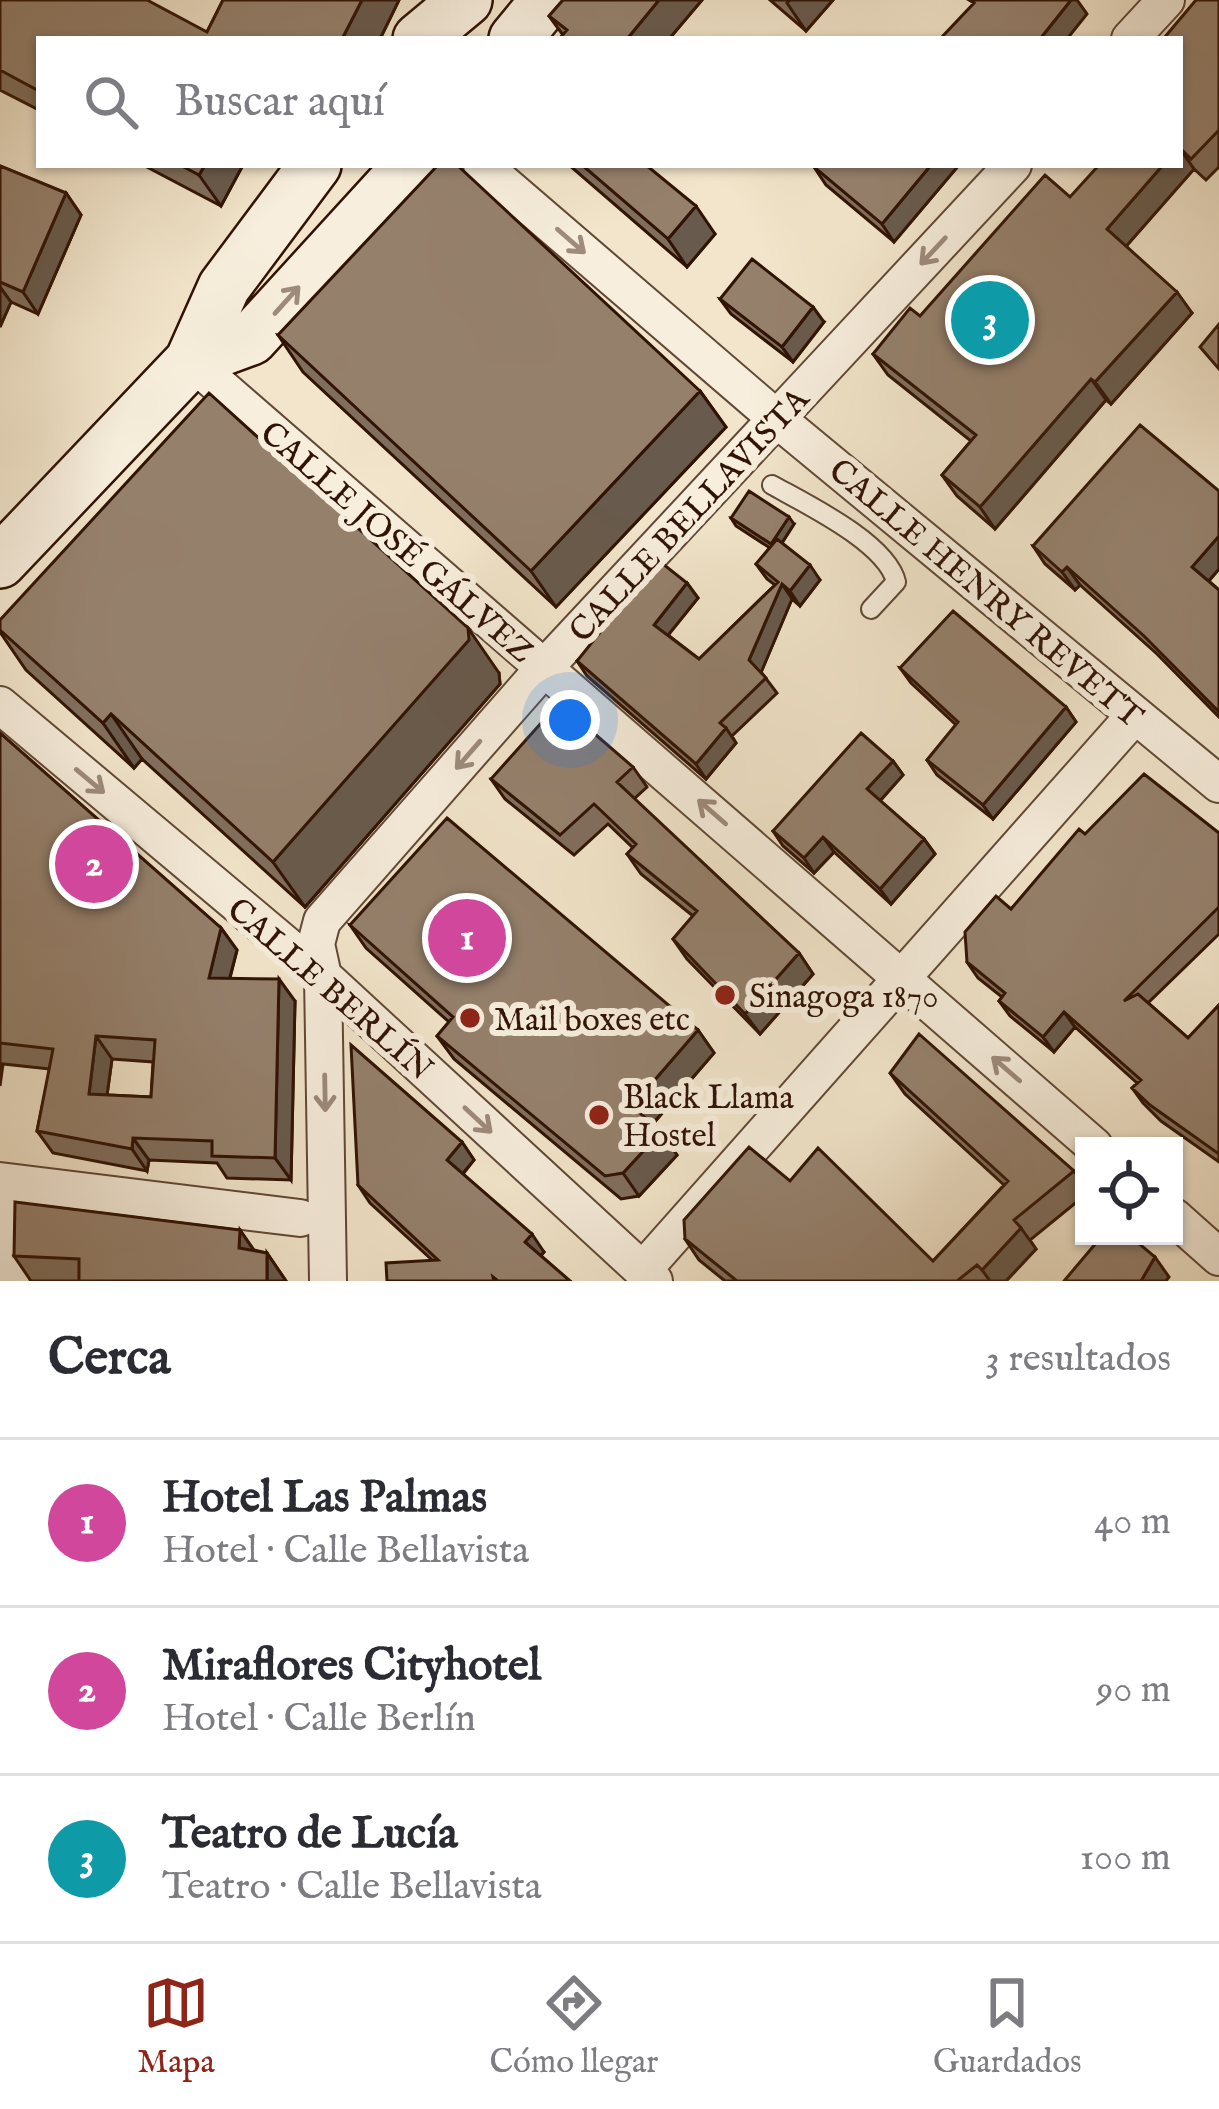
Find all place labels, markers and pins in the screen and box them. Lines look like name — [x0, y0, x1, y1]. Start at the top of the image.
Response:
pin: 3 — [951, 275, 1029, 365]
pin: 2 — [55, 819, 133, 909]
pin: 1 — [428, 893, 506, 983]
place label: Sinagoga 1870 — [749, 977, 938, 1019]
marker: Sinagoga 1870 — [712, 982, 738, 1008]
place label: Mail boxes etc — [494, 1000, 690, 1042]
marker: Mail boxes etc — [457, 1005, 483, 1031]
place label: Black Llama Hostel — [623, 1078, 794, 1158]
marker: Black Llama Hostel — [586, 1102, 612, 1128]

